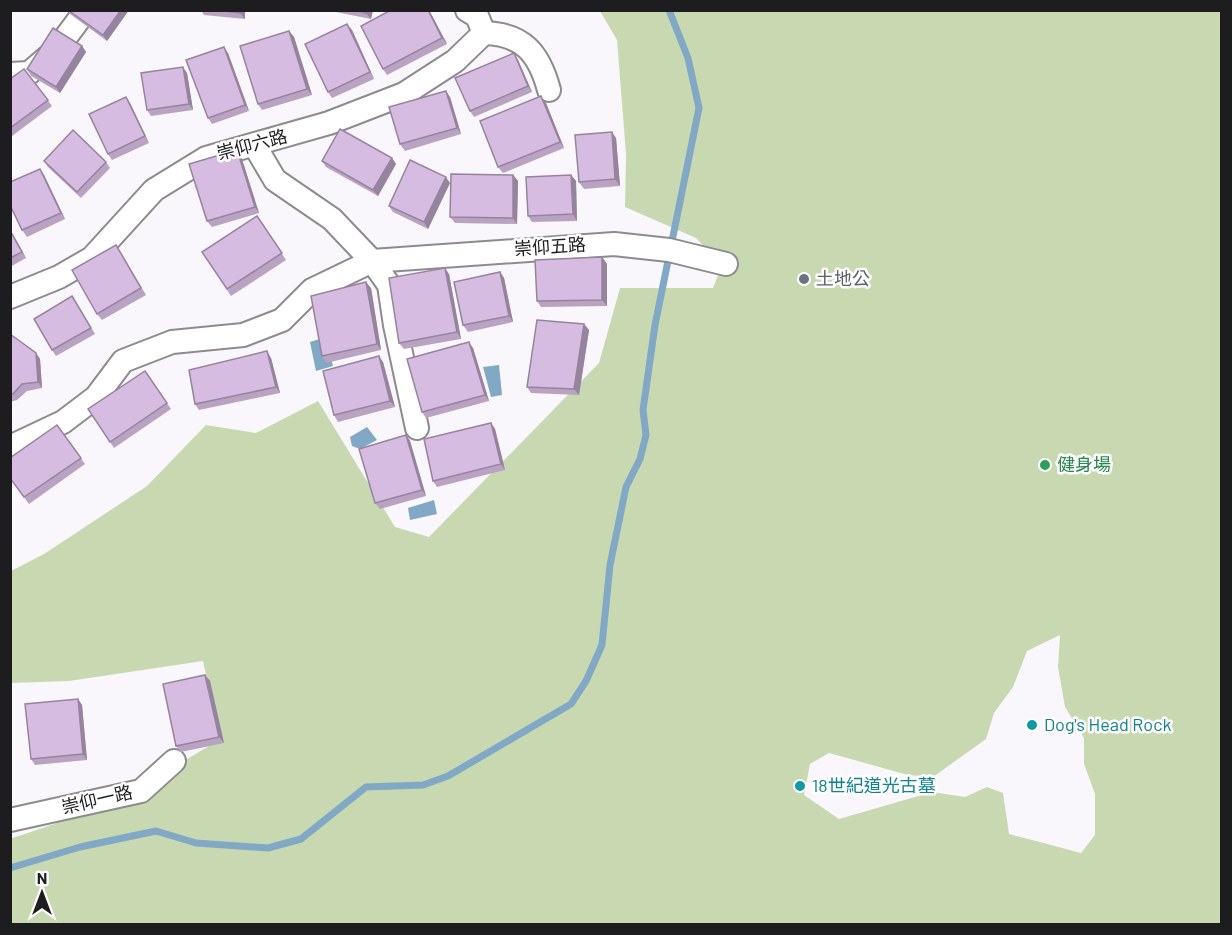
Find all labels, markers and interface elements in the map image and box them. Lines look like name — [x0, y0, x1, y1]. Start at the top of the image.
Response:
street label: 崇仰六路 — [214, 124, 289, 164]
street label: 崇仰五路 — [513, 233, 587, 259]
place label: 土地公 — [816, 267, 870, 289]
marker: 土地公 — [797, 272, 811, 286]
place label: 健身場 — [1057, 453, 1111, 475]
marker: 健身場 — [1038, 458, 1052, 472]
place label: Dog's Head Rock — [1044, 713, 1172, 735]
marker: Dog's Head Rock — [1025, 718, 1039, 732]
place label: 18世紀道光古墓 — [812, 774, 936, 796]
marker: 18世紀道光古墓 — [793, 779, 807, 793]
street label: 崇仰一路 — [59, 780, 134, 818]
north arrow — [12, 863, 72, 923]
text: N — [37, 868, 47, 887]

